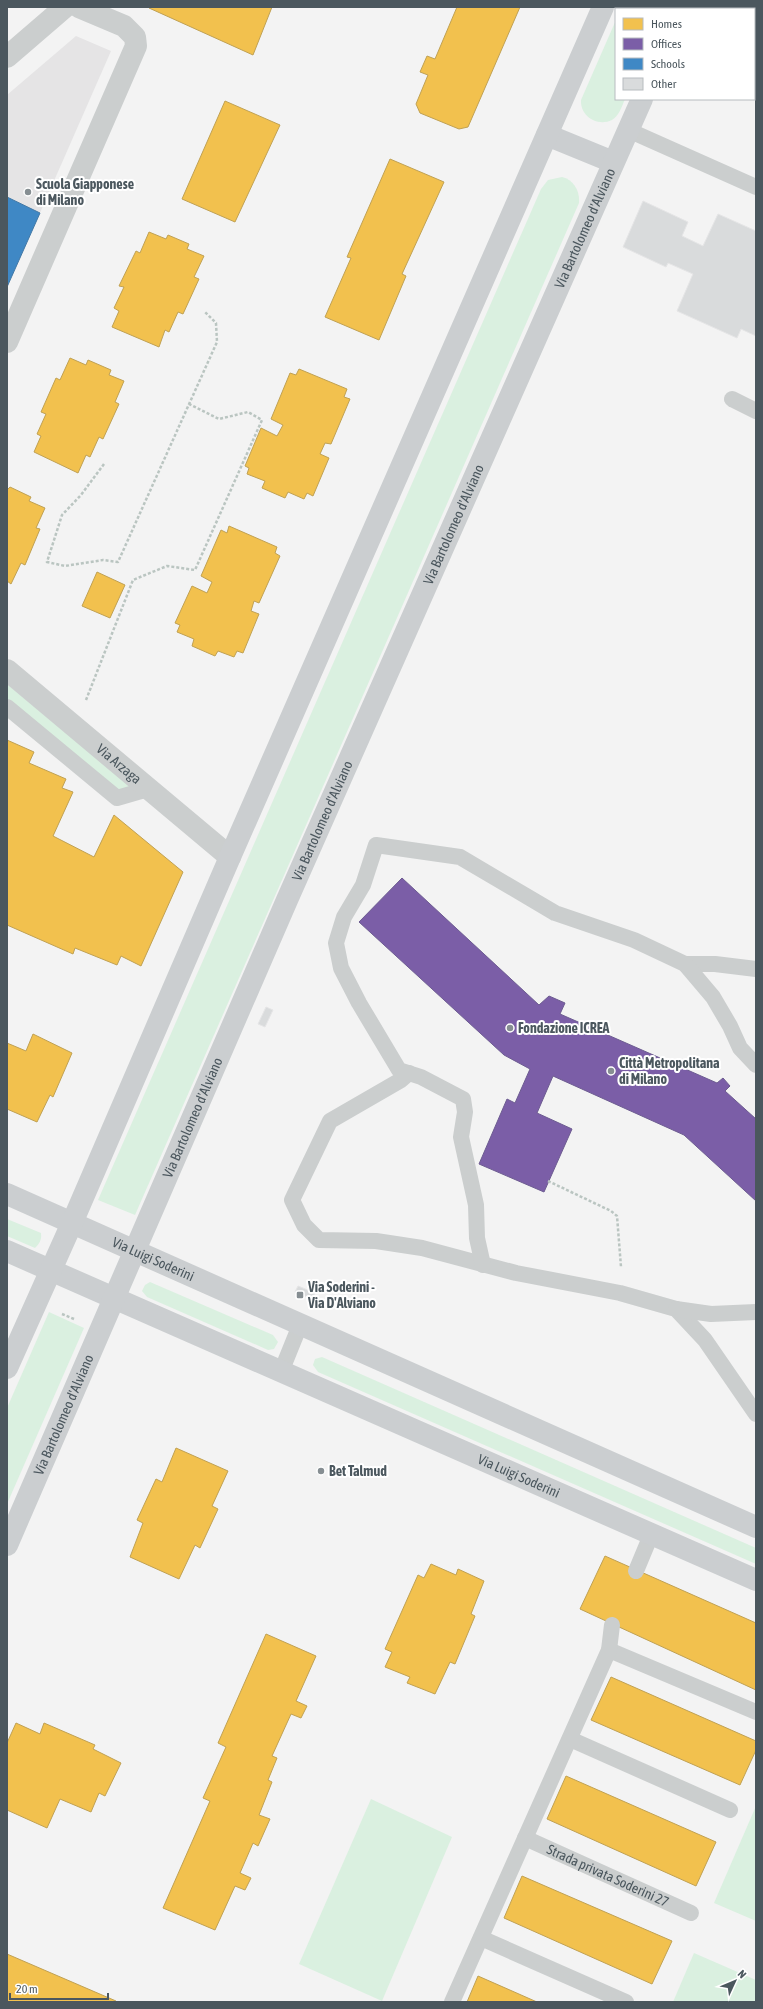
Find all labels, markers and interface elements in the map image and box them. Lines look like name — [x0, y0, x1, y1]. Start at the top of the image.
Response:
legend — [615, 8, 755, 100]
text: Homes — [651, 17, 682, 31]
text: Offices — [651, 37, 681, 51]
text: Schools — [651, 57, 685, 71]
text: Other — [651, 77, 677, 91]
street label: Via Bartolomeo d'Alviano — [551, 166, 618, 291]
place label: Scuola Giapponese di Milano — [36, 176, 134, 208]
marker: Scuola Giapponese di Milano — [23, 187, 33, 197]
street label: Via Bartolomeo d'Alviano — [420, 462, 487, 587]
street label: Via Arzaga — [93, 741, 144, 787]
street label: Via Bartolomeo d'Alviano — [289, 758, 356, 883]
place label: Fondazione ICREA — [518, 1020, 610, 1036]
marker: Fondazione ICREA — [505, 1023, 515, 1033]
street label: Via Bartolomeo d'Alviano — [159, 1055, 226, 1180]
place label: Città Metropolitana di Milano — [619, 1055, 720, 1087]
marker: Città Metropolitana di Milano — [606, 1066, 616, 1076]
street label: Via Luigi Soderini — [110, 1234, 197, 1284]
place label: Via Soderini - Via D'Alviano — [307, 1279, 376, 1311]
marker: Via Soderini - Via D'Alviano — [295, 1290, 305, 1300]
street label: Via Bartolomeo d'Alviano — [30, 1352, 97, 1477]
street label: Via Luigi Soderini — [475, 1451, 562, 1501]
place label: Bet Talmud — [329, 1463, 387, 1479]
marker: Bet Talmud — [316, 1466, 326, 1476]
street label: Strada privata Soderini 27 — [544, 1841, 671, 1910]
north arrow — [715, 1961, 755, 2001]
text: N — [736, 1968, 749, 1981]
scale bar — [10, 1975, 108, 2001]
text: 20 m — [16, 1982, 38, 1996]

